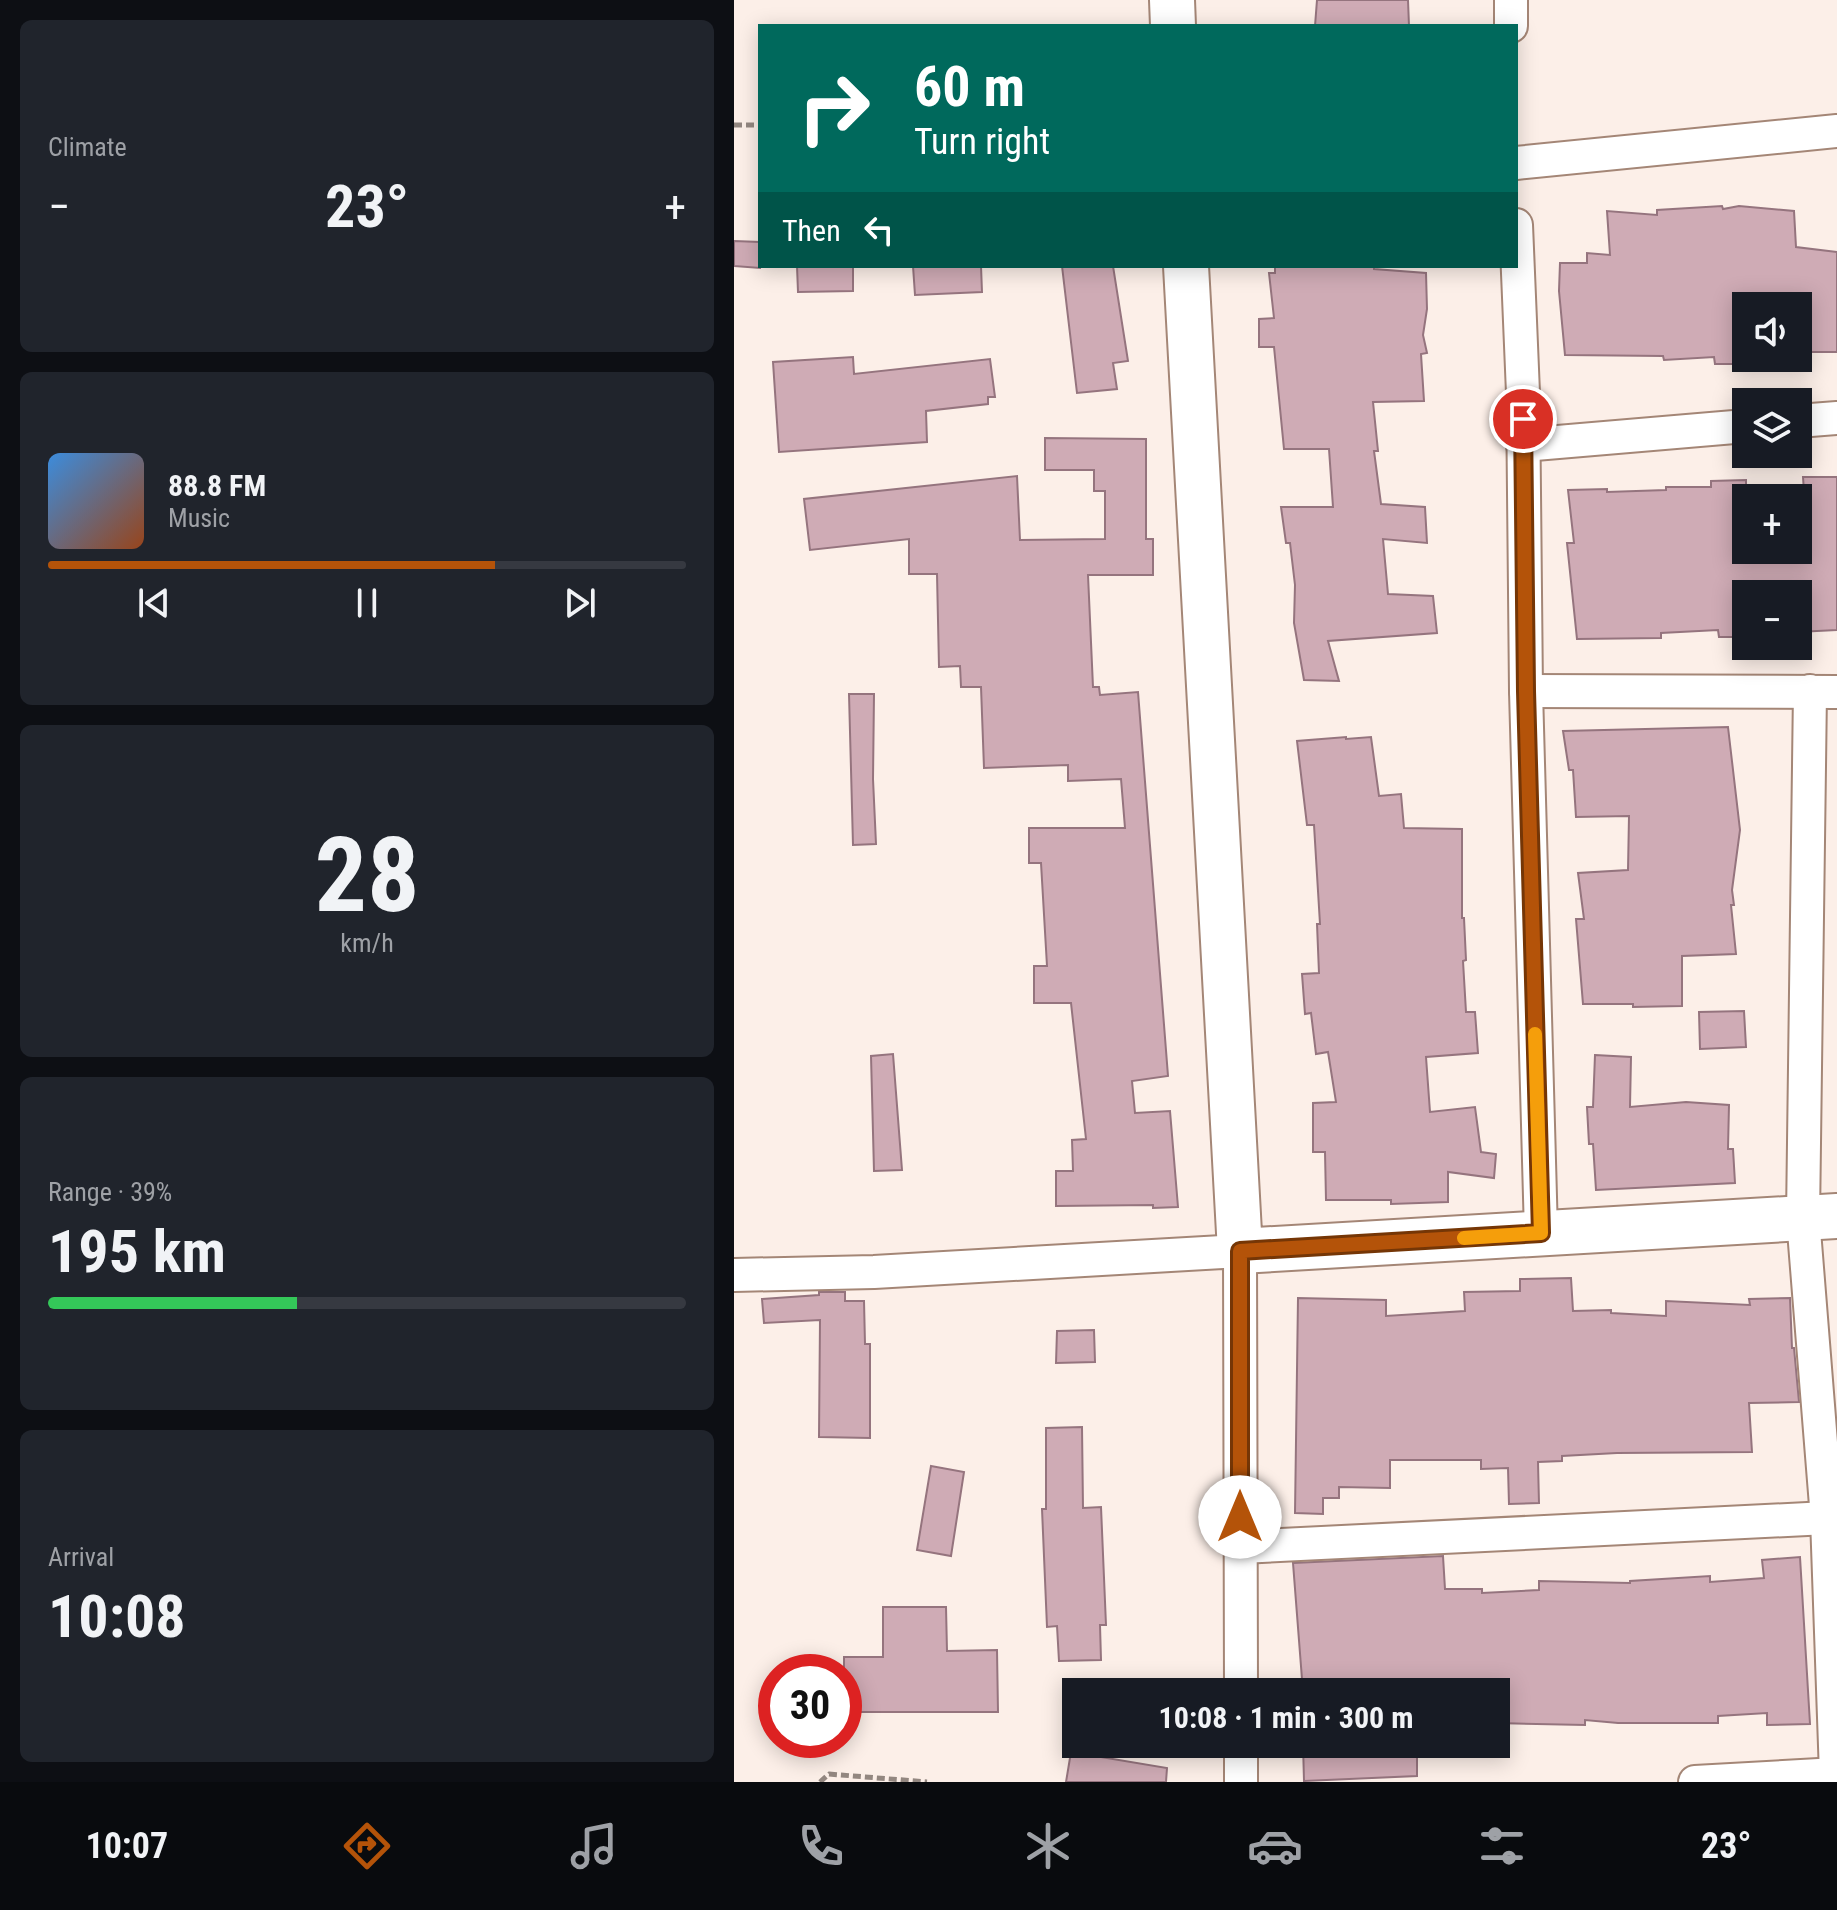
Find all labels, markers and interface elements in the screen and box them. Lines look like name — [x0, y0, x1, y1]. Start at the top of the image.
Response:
text: 60 m — [914, 54, 1025, 120]
icon: right — [782, 56, 886, 160]
text: Turn right — [914, 121, 1050, 163]
text: Climate — [48, 132, 127, 162]
text: 23° — [325, 171, 409, 242]
text: − — [48, 181, 70, 233]
text: + — [664, 181, 686, 233]
icon: left — [857, 208, 901, 252]
text: Then — [782, 213, 841, 248]
map controls — [1732, 292, 1812, 660]
button: sound — [1732, 292, 1812, 372]
pin — [1489, 385, 1557, 453]
button: layers — [1732, 388, 1812, 468]
icon: arrive — [1501, 397, 1545, 441]
text: 88.8 FM — [168, 468, 266, 503]
button: + — [1732, 484, 1812, 564]
text: Music — [168, 503, 230, 533]
button: − — [1732, 580, 1812, 660]
icon: previous — [132, 581, 176, 625]
icon: pause — [345, 581, 389, 625]
icon: next — [558, 581, 602, 625]
text: 28 — [314, 815, 420, 936]
text: km/h — [340, 928, 394, 958]
text: Range · 39% — [48, 1177, 172, 1207]
text: 195 km — [48, 1216, 226, 1287]
position arrow — [1198, 1475, 1282, 1559]
text: Arrival — [48, 1542, 114, 1572]
text: 10:08 — [48, 1581, 186, 1652]
speed limit sign: 30 — [758, 1654, 862, 1758]
text: 10:08 · 1 min · 300 m — [1159, 1700, 1413, 1735]
icon: directions — [339, 1818, 395, 1874]
icon: music — [566, 1818, 622, 1874]
icon: phone — [793, 1818, 849, 1874]
icon: climate — [1020, 1818, 1076, 1874]
icon: car — [1247, 1818, 1303, 1874]
icon: filters — [1474, 1818, 1530, 1874]
text: 10:07 — [85, 1825, 168, 1867]
text: 23° — [1701, 1825, 1751, 1867]

